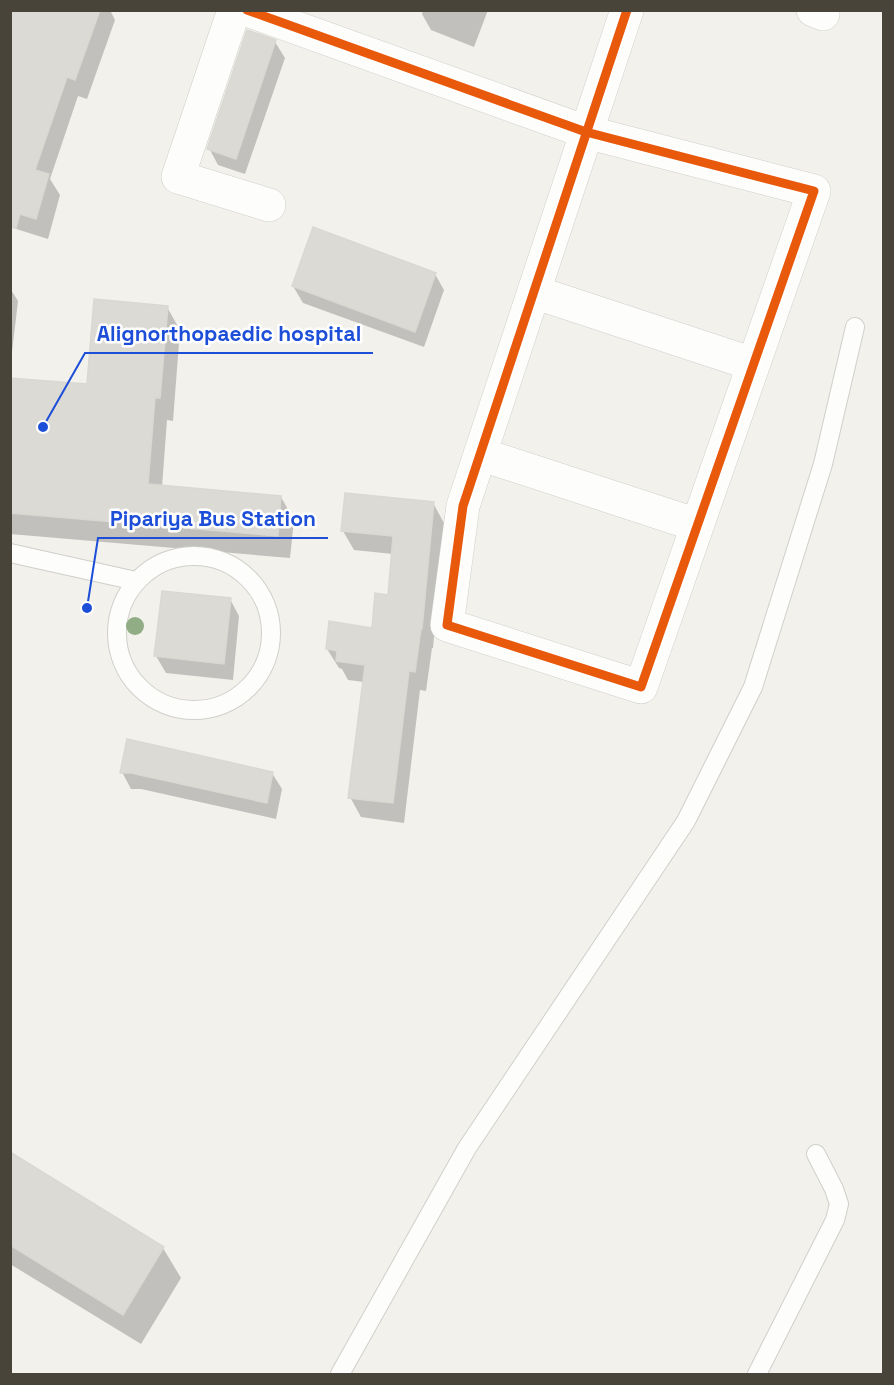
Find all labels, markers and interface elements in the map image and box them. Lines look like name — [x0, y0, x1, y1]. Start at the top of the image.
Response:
callout: Alignorthopaedic hospital — [85, 314, 373, 353]
text: Alignorthopaedic hospital — [97, 320, 361, 347]
callout: Pipariya Bus Station — [98, 499, 328, 538]
text: Pipariya Bus Station — [110, 505, 316, 532]

